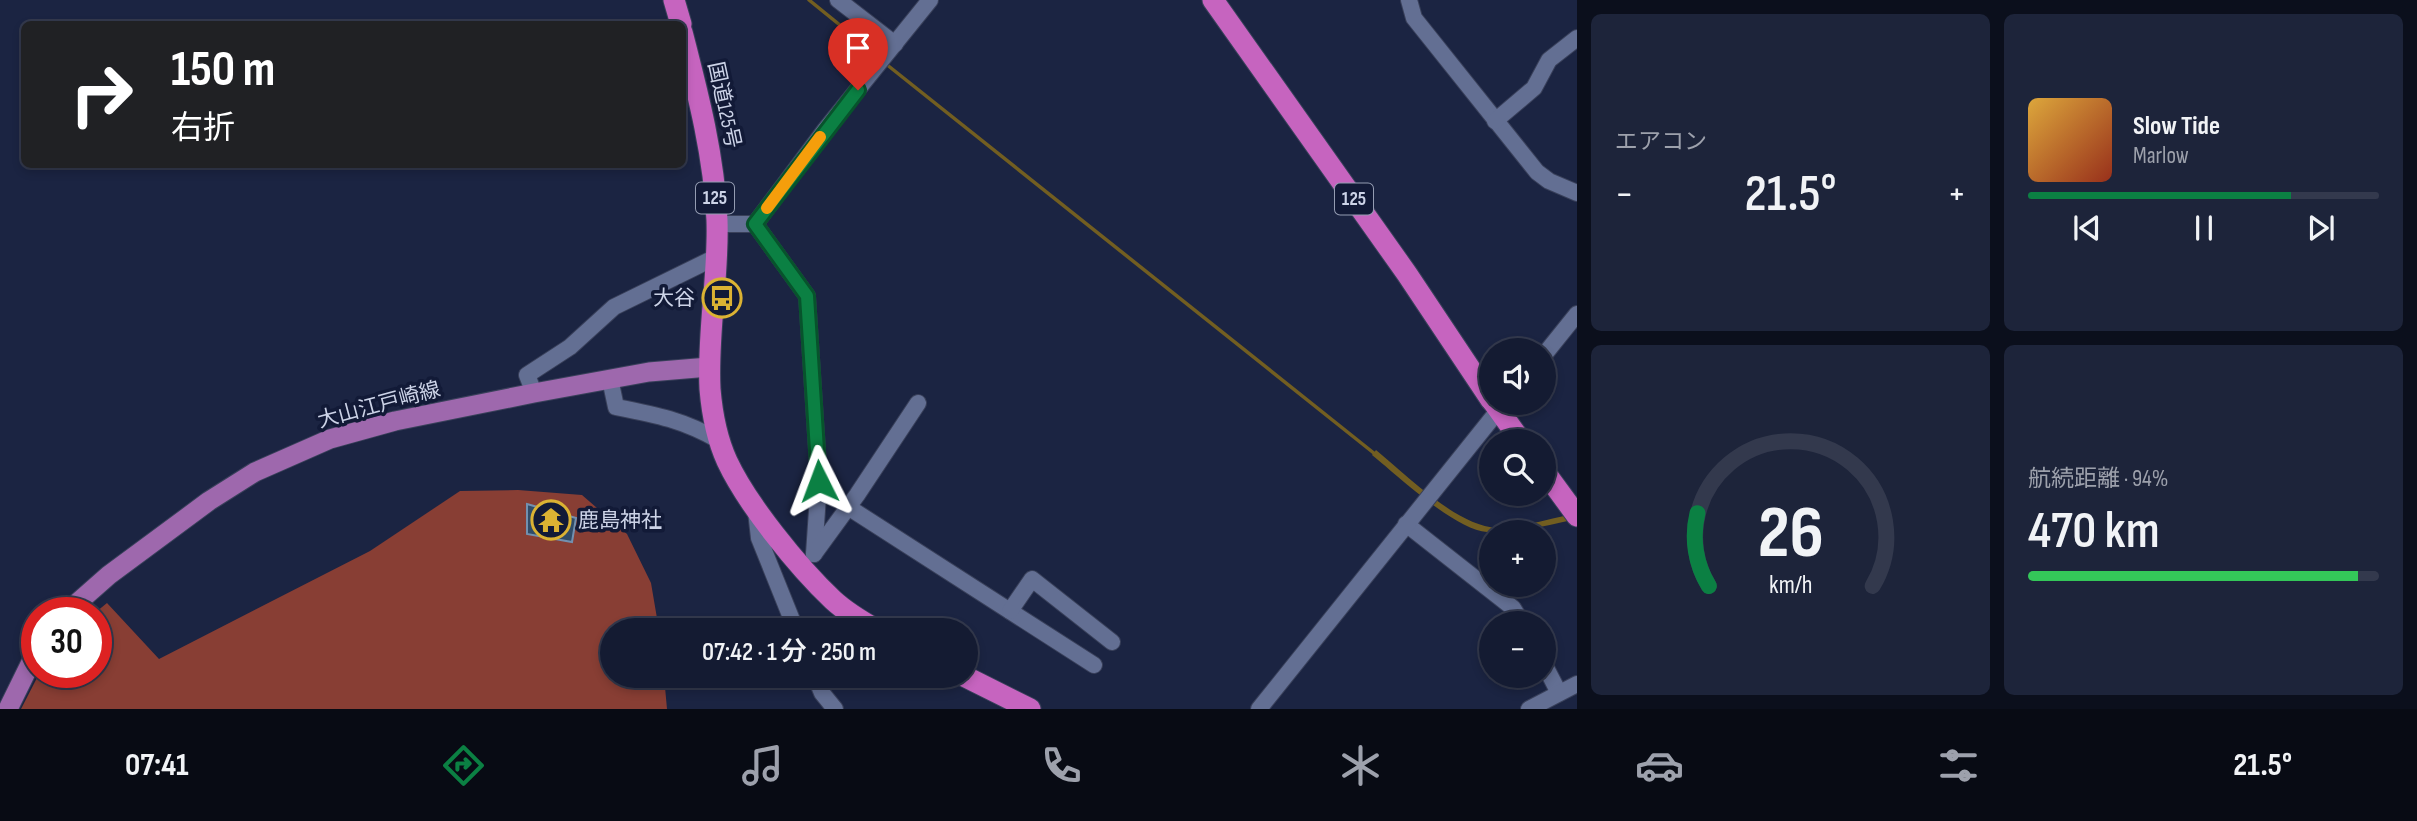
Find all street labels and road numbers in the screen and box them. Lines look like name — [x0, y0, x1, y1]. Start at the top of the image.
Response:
street label: 国道125号 — [703, 60, 745, 150]
road number: 125 — [696, 182, 734, 214]
road number: 125 — [1335, 183, 1373, 214]
street label: 大山江戸崎線 — [315, 377, 443, 433]

